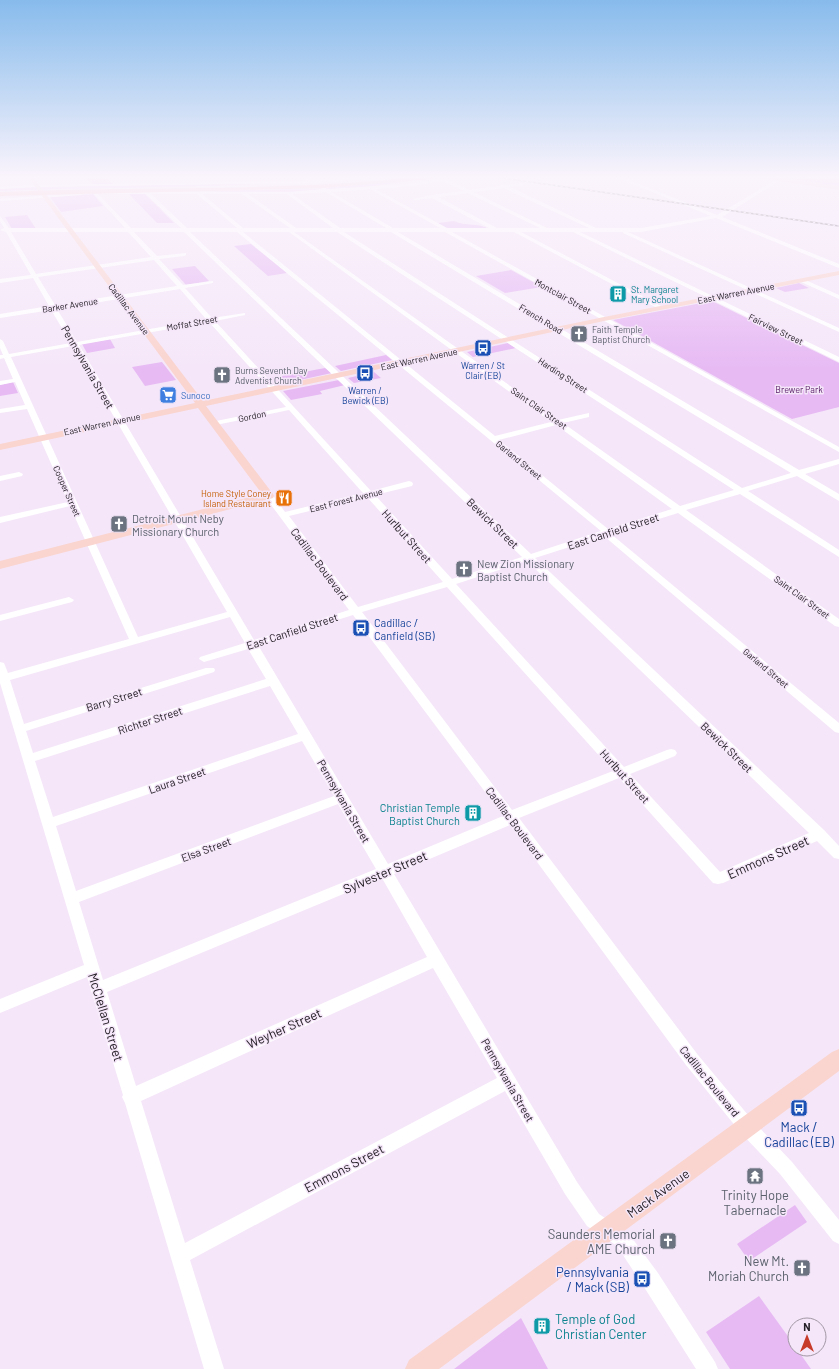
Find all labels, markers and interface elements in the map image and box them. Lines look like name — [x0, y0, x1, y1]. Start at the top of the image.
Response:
street label: Montclair Street — [533, 276, 593, 316]
street label: East Warren Avenue — [697, 280, 776, 306]
street label: Cadillac Avenue — [106, 281, 152, 337]
building icon: St. Margaret Mary School — [608, 284, 628, 304]
place label: St. Margaret Mary School — [631, 284, 679, 305]
street label: Barker Avenue — [41, 295, 99, 315]
street label: French Road — [517, 302, 565, 336]
street label: Fairview Street — [747, 311, 805, 347]
street label: Moffat Street — [166, 313, 218, 333]
street label: Pennsylvania Street — [59, 323, 117, 411]
church icon: Faith Temple Baptist Church — [569, 324, 589, 344]
place label: Faith Temple Baptist Church — [592, 324, 650, 345]
bus stop icon: Warren / St Clair (EB) — [473, 338, 493, 358]
street label: East Warren Avenue — [380, 345, 459, 372]
street label: Harding Street — [536, 355, 590, 395]
place label: Warren / St Clair (EB) — [461, 360, 505, 381]
bus stop icon: Warren / Bewick (EB) — [355, 363, 375, 383]
church icon: Burns Seventh Day Adventist Church — [212, 365, 232, 385]
place label: Burns Seventh Day Adventist Church — [235, 365, 307, 386]
park label: Brewer Park — [775, 384, 823, 395]
supermarket icon: Sunoco — [158, 385, 178, 405]
place label: Warren / Bewick (EB) — [342, 385, 389, 406]
street label: Saint Clair Street — [509, 385, 569, 431]
place label: Sunoco — [181, 390, 210, 401]
street label: Gordon — [237, 408, 267, 424]
street label: East Warren Avenue — [63, 410, 142, 437]
street label: Garland Street — [494, 438, 544, 482]
street label: Cooper Street — [51, 464, 83, 518]
street label: East Forest Avenue — [308, 486, 384, 514]
place label: Home Style Coney Island Restaurant — [201, 488, 271, 509]
restaurant icon: Home Style Coney Island Restaurant — [274, 488, 294, 508]
street label: Bewick Street — [464, 495, 522, 551]
street label: Hurlbut Street — [379, 506, 435, 566]
street label: East Canfield Street — [566, 510, 660, 552]
place label: Detroit Mount Neby Missionary Church — [132, 512, 224, 538]
church icon: Detroit Mount Neby Missionary Church — [109, 514, 129, 534]
street label: Cadillac Boulevard — [289, 525, 351, 603]
place label: New Zion Missionary Baptist Church — [477, 557, 574, 583]
church icon: New Zion Missionary Baptist Church — [454, 559, 474, 579]
street label: Saint Clair Street — [772, 573, 832, 621]
street label: East Canfield Street — [245, 610, 339, 652]
place label: Cadillac / Canfield (SB) — [374, 616, 435, 642]
bus stop icon: Cadillac / Canfield (SB) — [351, 618, 371, 638]
street label: Garland Street — [741, 646, 791, 690]
street label: Barry Street — [84, 684, 144, 714]
street label: Richter Street — [116, 703, 184, 737]
street label: Bewick Street — [698, 719, 756, 775]
street label: Hurlbut Street — [597, 746, 653, 806]
street label: Pennsylvania Street — [315, 757, 373, 845]
street label: Laura Street — [147, 764, 207, 796]
street label: Cadillac Boulevard — [484, 784, 546, 862]
place label: Christian Temple Baptist Church — [380, 801, 460, 827]
building icon: Christian Temple Baptist Church — [463, 803, 483, 823]
street label: Emmons Street — [725, 832, 811, 882]
street label: Elsa Street — [179, 834, 233, 864]
street label: Sylvester Street — [341, 847, 429, 897]
street label: McClellan Street — [85, 971, 127, 1063]
street label: Weyher Street — [244, 1004, 324, 1052]
street label: Pennsylvania Street — [479, 1036, 537, 1124]
street label: Cadillac Boulevard — [677, 1043, 743, 1119]
bus stop icon: Mack / Cadillac (EB) — [789, 1098, 809, 1118]
place label: Mack / Cadillac (EB) — [764, 1119, 834, 1150]
street label: Emmons Street — [302, 1140, 386, 1196]
street label: Mack Avenue — [624, 1165, 692, 1221]
temple icon: Trinity Hope Tabernacle — [745, 1166, 765, 1186]
place label: Trinity Hope Tabernacle — [721, 1187, 789, 1218]
place label: Saunders Memorial AME Church — [548, 1226, 655, 1257]
church icon: Saunders Memorial AME Church — [658, 1231, 678, 1251]
place label: New Mt. Moriah Church — [708, 1253, 789, 1284]
church icon: New Mt. Moriah Church — [792, 1258, 812, 1278]
place label: Pennsylvania / Mack (SB) — [556, 1264, 630, 1295]
bus stop icon: Pennsylvania / Mack (SB) — [632, 1269, 652, 1289]
place label: Temple of God Christian Center — [555, 1311, 647, 1342]
building icon: Temple of God Christian Center — [532, 1316, 552, 1336]
north arrow — [787, 1317, 827, 1357]
text: N — [803, 1320, 811, 1333]

